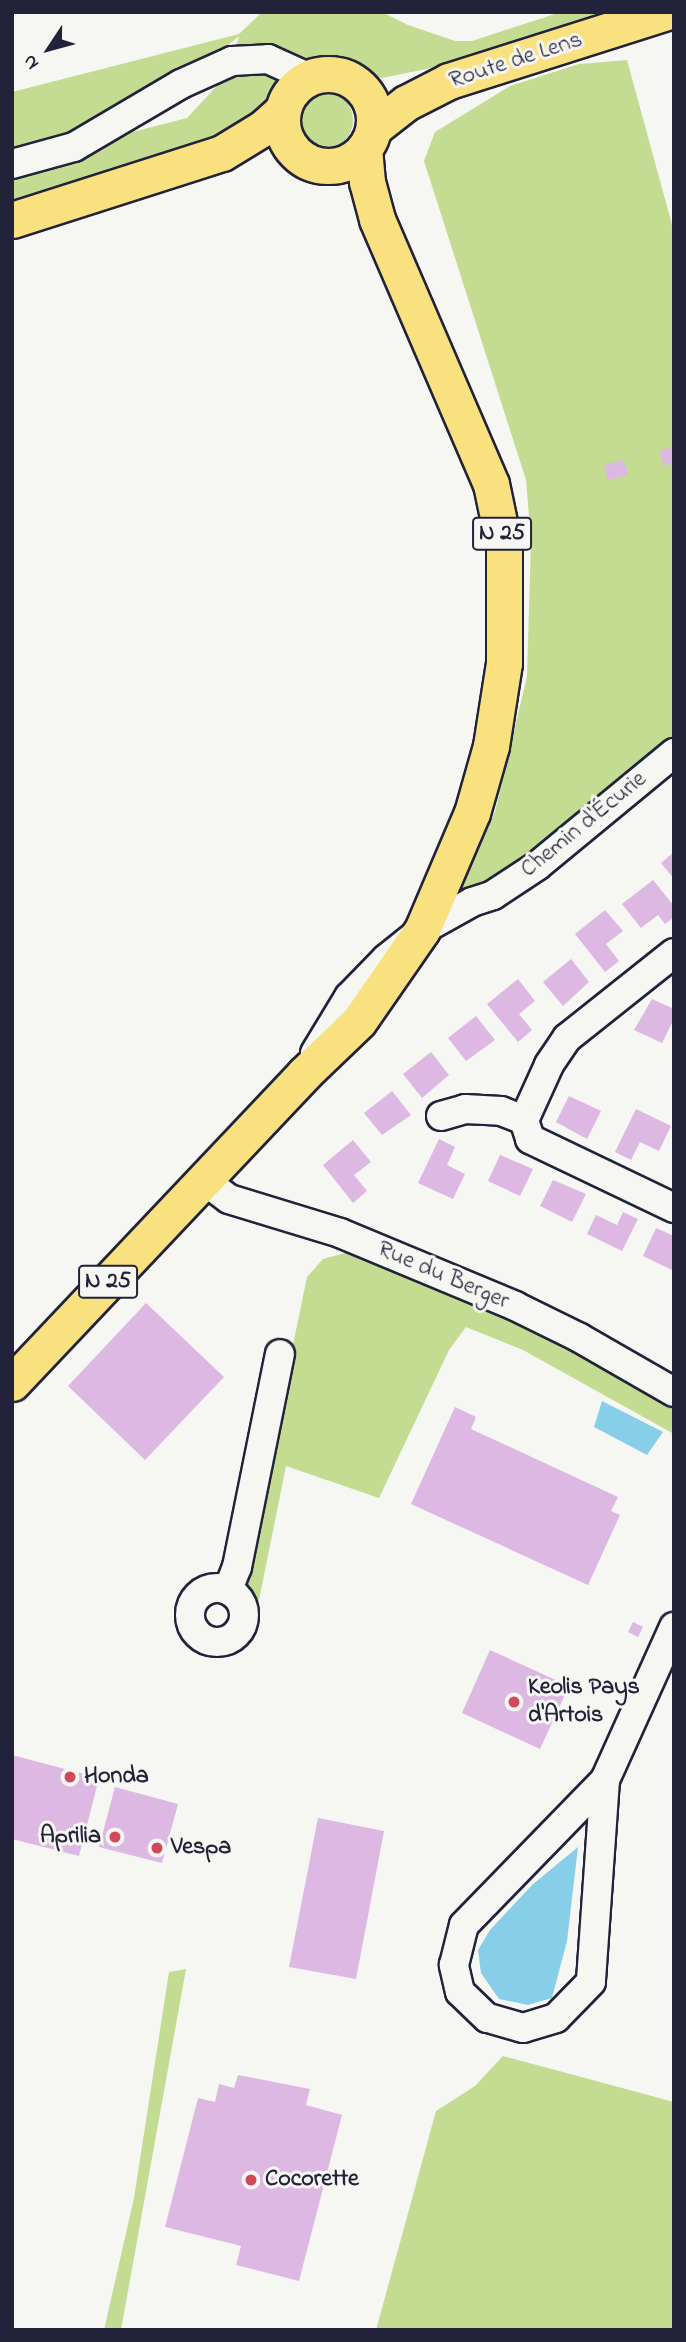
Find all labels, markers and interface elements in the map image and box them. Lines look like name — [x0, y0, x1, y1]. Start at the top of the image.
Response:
north arrow — [14, 14, 84, 84]
street label: Route de Lens — [446, 26, 586, 96]
text: N — [17, 49, 46, 75]
road number: N 25 — [470, 514, 534, 554]
street label: Chemin d'Écurie — [515, 766, 653, 884]
street label: Rue du Berger — [373, 1235, 513, 1317]
road number: N 25 — [76, 1262, 140, 1302]
place label: Keolis Pays d'Artois — [528, 1674, 640, 1730]
marker: Keolis Pays d'Artois — [506, 1694, 522, 1710]
place label: Honda — [84, 1763, 149, 1791]
marker: Honda — [62, 1769, 78, 1785]
place label: Aprilia — [40, 1823, 101, 1851]
marker: Aprilia — [107, 1829, 123, 1845]
place label: Vespa — [171, 1834, 231, 1862]
marker: Vespa — [149, 1840, 165, 1856]
place label: Cocorette — [265, 2166, 359, 2194]
marker: Cocorette — [243, 2172, 259, 2188]

